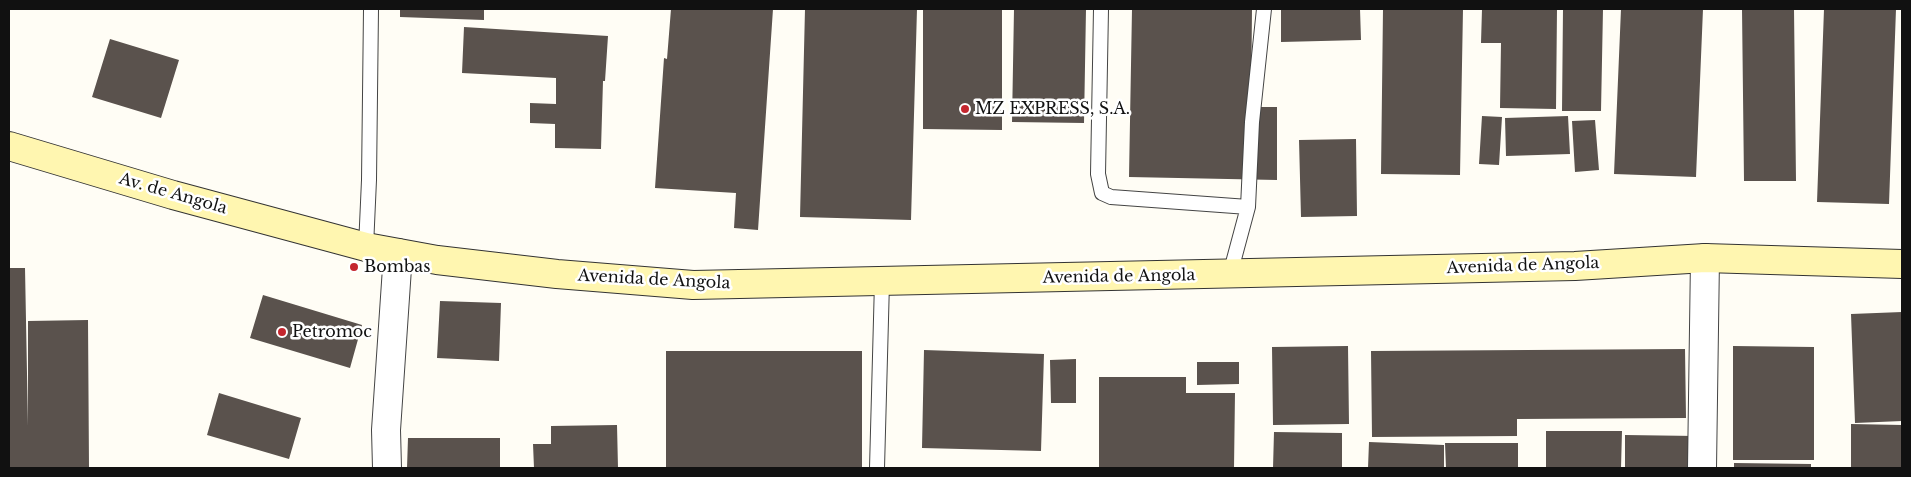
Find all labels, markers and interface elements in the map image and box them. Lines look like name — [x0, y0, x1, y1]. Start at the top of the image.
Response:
place label: MZ EXPRESS, S.A. — [975, 99, 1130, 119]
marker: MZ EXPRESS, S.A. — [959, 103, 971, 115]
street label: Av. de Angola — [117, 169, 229, 219]
street label: Avenida de Angola — [1446, 254, 1600, 278]
place label: Bombas — [364, 257, 430, 277]
marker: Bombas — [348, 261, 360, 273]
street label: Avenida de Angola — [577, 266, 731, 294]
street label: Avenida de Angola — [1042, 266, 1196, 288]
place label: Petromoc — [292, 322, 372, 342]
marker: Petromoc — [276, 326, 288, 338]

